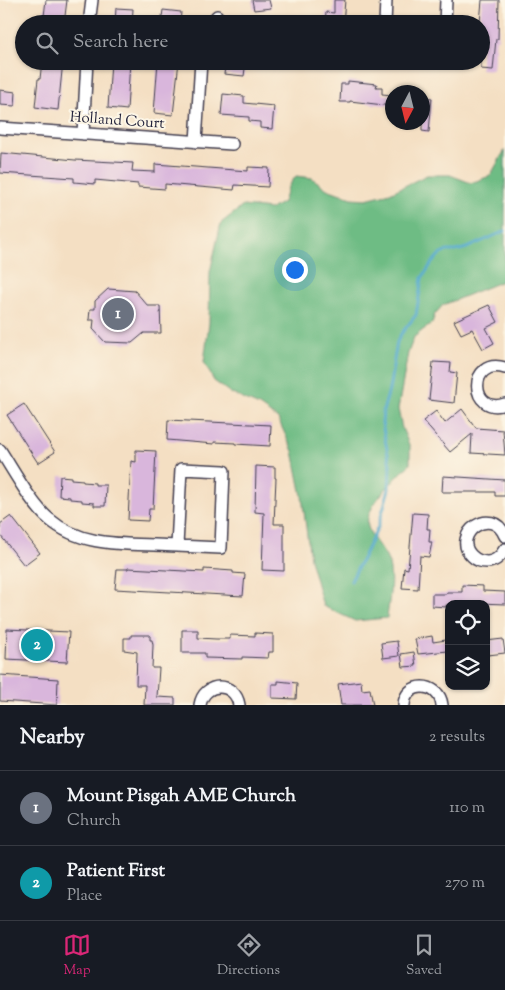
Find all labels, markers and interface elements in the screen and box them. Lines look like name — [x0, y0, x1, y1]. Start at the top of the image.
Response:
search box — [15, 15, 490, 70]
icon: search — [33, 29, 61, 57]
text: Search here — [73, 29, 168, 56]
north arrow — [385, 85, 430, 130]
street label: Holland Court — [69, 107, 165, 135]
your location — [282, 257, 308, 283]
pin: 1 — [102, 295, 134, 333]
map controls — [445, 600, 490, 690]
button: locate — [445, 600, 490, 645]
pin: 2 — [21, 626, 53, 664]
button: layers — [445, 645, 490, 690]
text: Nearby — [20, 723, 85, 753]
text: 2 results — [429, 726, 485, 749]
text: Mount Pisgah AME Church — [67, 783, 296, 810]
text: 1 — [33, 797, 39, 820]
text: 110 m — [449, 797, 485, 820]
text: Church — [67, 810, 121, 833]
text: Patient First — [67, 858, 165, 885]
text: 2 — [32, 872, 40, 895]
text: 270 m — [445, 872, 485, 895]
text: Place — [67, 885, 102, 908]
tab: Map — [63, 931, 91, 981]
tab: Directions — [217, 931, 280, 981]
tab: Saved — [406, 931, 442, 981]

